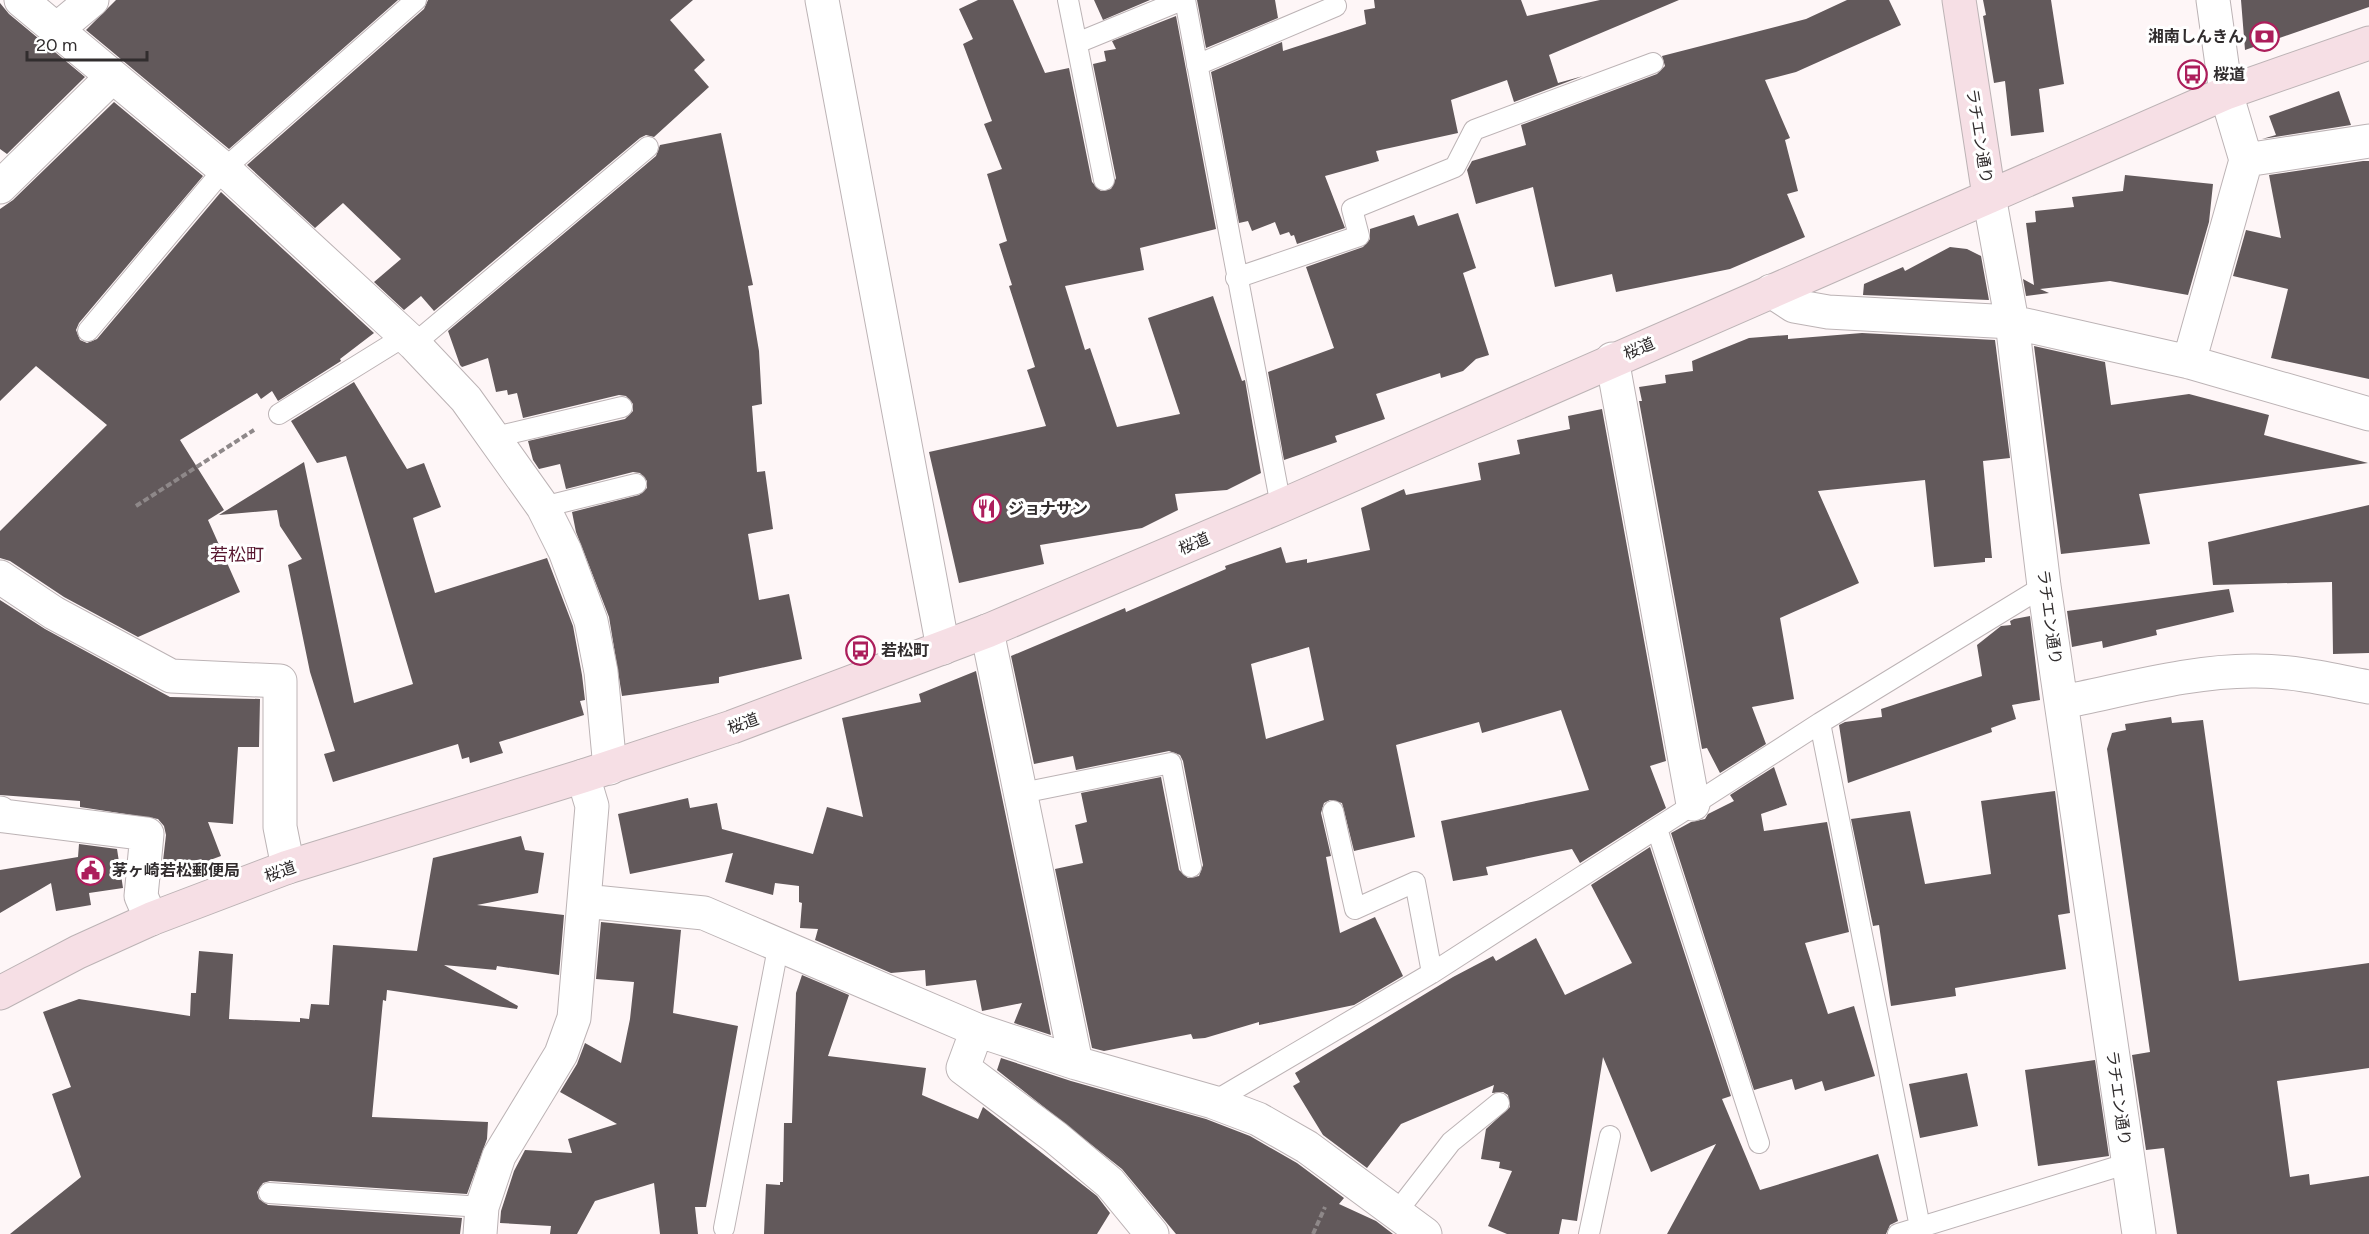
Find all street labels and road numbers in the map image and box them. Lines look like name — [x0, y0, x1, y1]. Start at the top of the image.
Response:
street label: ラチエン通り — [1963, 87, 1996, 185]
street label: 桜道 — [1621, 333, 1658, 363]
street label: 桜道 — [1176, 528, 1213, 558]
street label: ラチエン通り — [2033, 568, 2066, 666]
street label: 桜道 — [725, 709, 761, 738]
street label: 桜道 — [262, 857, 298, 886]
street label: ラチエン通り — [2102, 1049, 2135, 1147]

